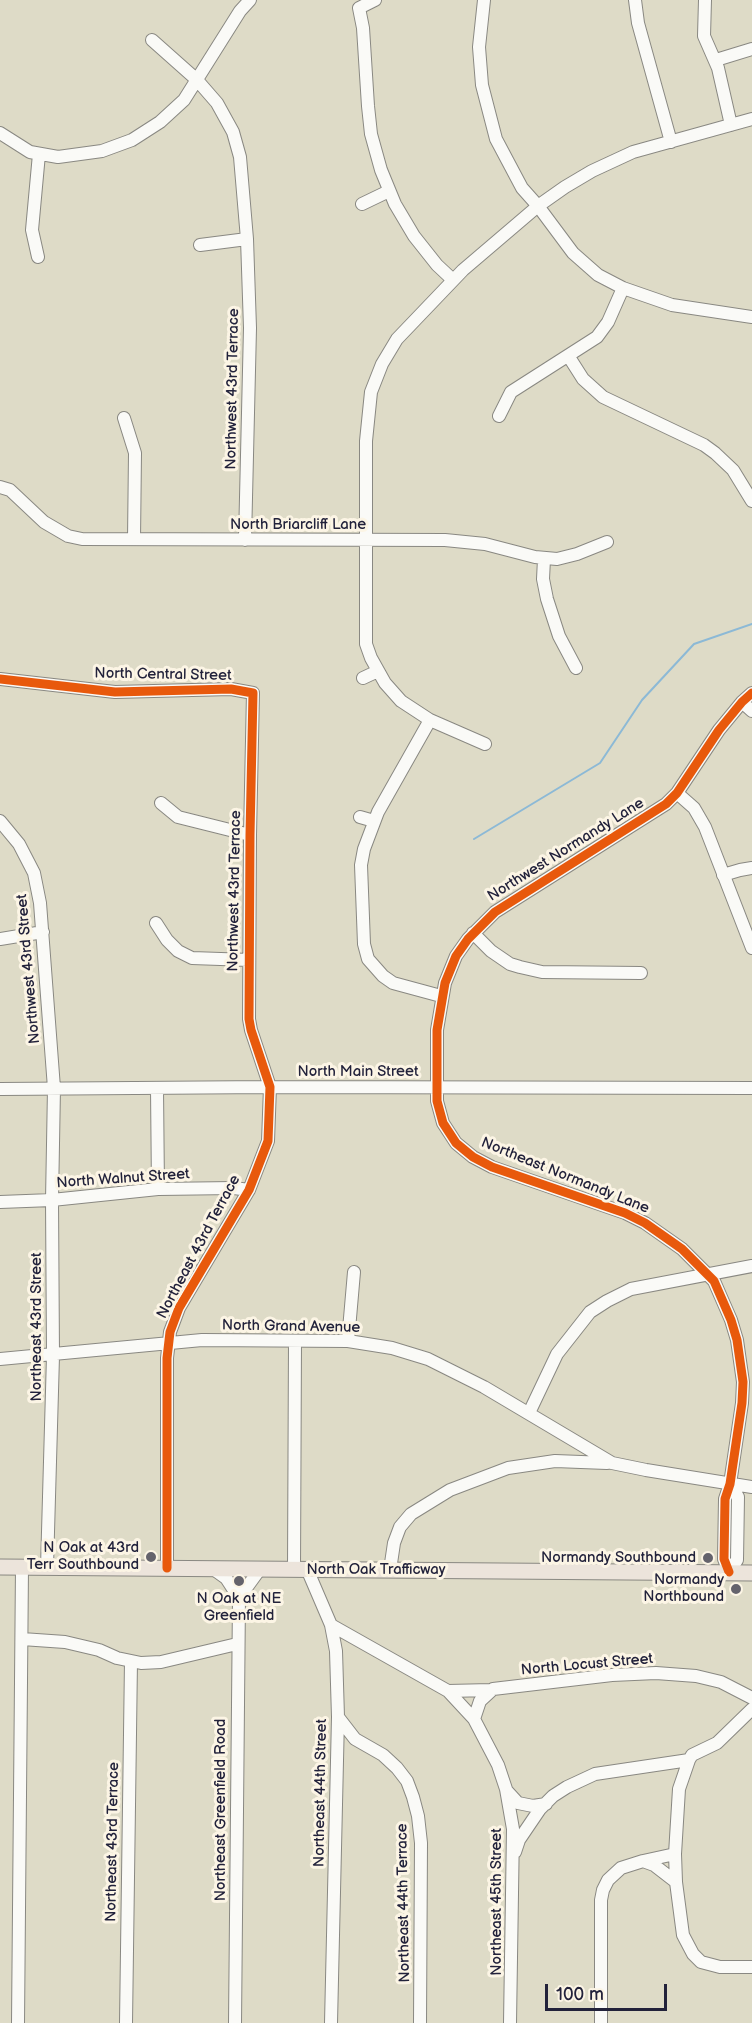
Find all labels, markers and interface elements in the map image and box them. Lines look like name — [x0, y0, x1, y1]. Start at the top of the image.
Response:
street label: Northwest 43rd Terrace — [223, 308, 243, 470]
street label: North Briarcliff Lane — [230, 516, 366, 534]
street label: North Central Street — [94, 665, 232, 685]
street label: Northwest Normandy Lane — [484, 794, 648, 906]
street label: Northwest 43rd Terrace — [225, 810, 245, 972]
street label: Northwest 43rd Street — [13, 893, 45, 1045]
street label: North Main Street — [298, 1063, 418, 1081]
street label: Northeast Normandy Lane — [478, 1134, 652, 1218]
street label: North Walnut Street — [56, 1165, 190, 1193]
street label: Northeast 43rd Terrace — [153, 1172, 245, 1322]
street label: Northeast 43rd Street — [28, 1252, 46, 1402]
street label: North Grand Avenue — [222, 1317, 360, 1337]
place label: N Oak at 43rd Terr Southbound — [27, 1539, 139, 1574]
place label: Normandy Southbound — [541, 1549, 696, 1567]
marker: N Oak at 43rd Terr Southbound — [144, 1550, 158, 1564]
marker: Normandy Southbound — [701, 1551, 715, 1565]
street label: North Oak Trafficway — [306, 1561, 446, 1579]
place label: Normandy Northbound — [643, 1571, 724, 1606]
marker: N Oak at NE Greenfield — [232, 1574, 246, 1588]
marker: Normandy Northbound — [729, 1582, 743, 1596]
place label: N Oak at NE Greenfield — [197, 1590, 281, 1625]
street label: North Locust Street — [520, 1650, 654, 1680]
street label: Northeast Greenfield Road — [212, 1719, 230, 1901]
street label: Northeast 44th Street — [311, 1719, 331, 1867]
street label: Northeast 43rd Terrace — [103, 1762, 123, 1922]
street label: Northeast 44th Terrace — [394, 1823, 414, 1983]
street label: Northeast 45th Street — [488, 1828, 506, 1976]
scale bar — [548, 1972, 670, 2010]
text: 100 m — [556, 1984, 604, 2005]

